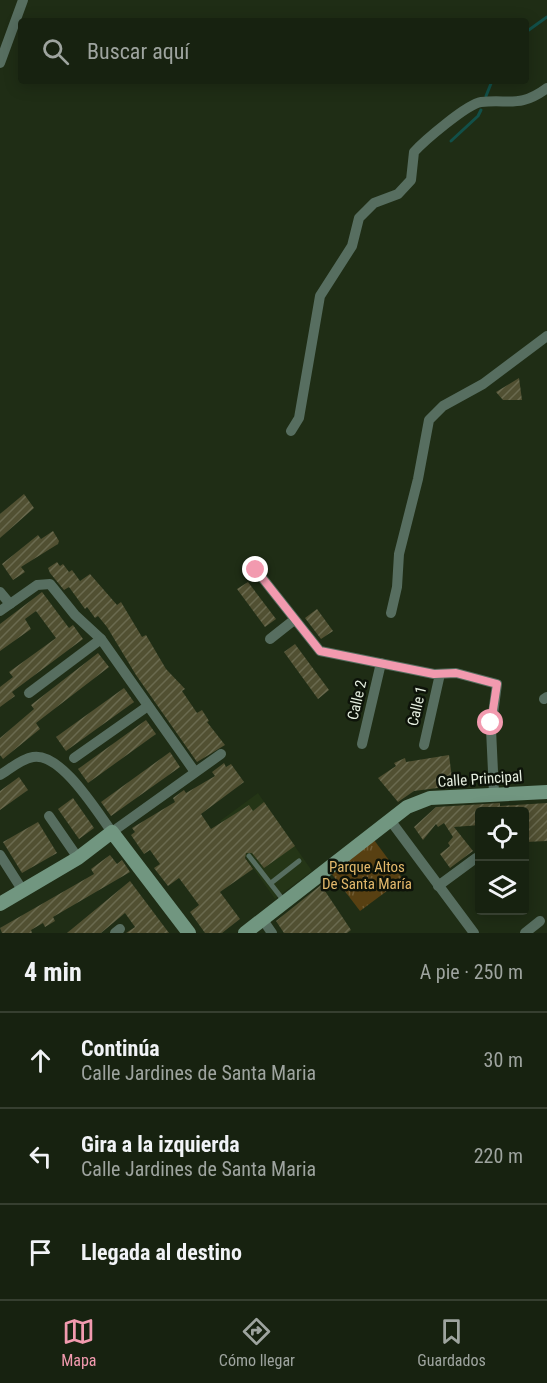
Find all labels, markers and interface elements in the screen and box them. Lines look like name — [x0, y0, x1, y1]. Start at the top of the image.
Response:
search box — [18, 18, 529, 84]
icon: search — [39, 35, 72, 68]
text: Buscar aquí — [87, 39, 190, 64]
route end — [242, 556, 268, 582]
street label: Calle 2 — [344, 678, 370, 722]
street label: Calle 1 — [404, 684, 430, 728]
route start — [477, 709, 503, 735]
street label: Calle Principal — [437, 767, 523, 791]
map controls — [475, 807, 529, 915]
button: locate — [475, 807, 529, 861]
park label: Parque Altos De Santa María — [322, 858, 412, 893]
button: layers — [475, 861, 529, 915]
text: 4 min — [24, 957, 82, 987]
text: A pie · 250 m — [420, 960, 523, 984]
text: Continúa — [81, 1036, 160, 1061]
icon: ahead — [24, 1044, 57, 1077]
text: 30 m — [484, 1048, 523, 1072]
text: Calle Jardines de Santa Maria — [81, 1061, 316, 1085]
text: Gira a la izquierda — [81, 1132, 240, 1157]
icon: left — [24, 1140, 57, 1173]
text: 220 m — [474, 1144, 523, 1168]
text: Calle Jardines de Santa Maria — [81, 1157, 316, 1181]
icon: arrive — [24, 1236, 57, 1269]
text: Llegada al destino — [81, 1240, 242, 1265]
tab: Mapa — [61, 1315, 96, 1370]
tab: Cómo llegar — [219, 1315, 295, 1370]
tab: Guardados — [417, 1315, 486, 1370]

